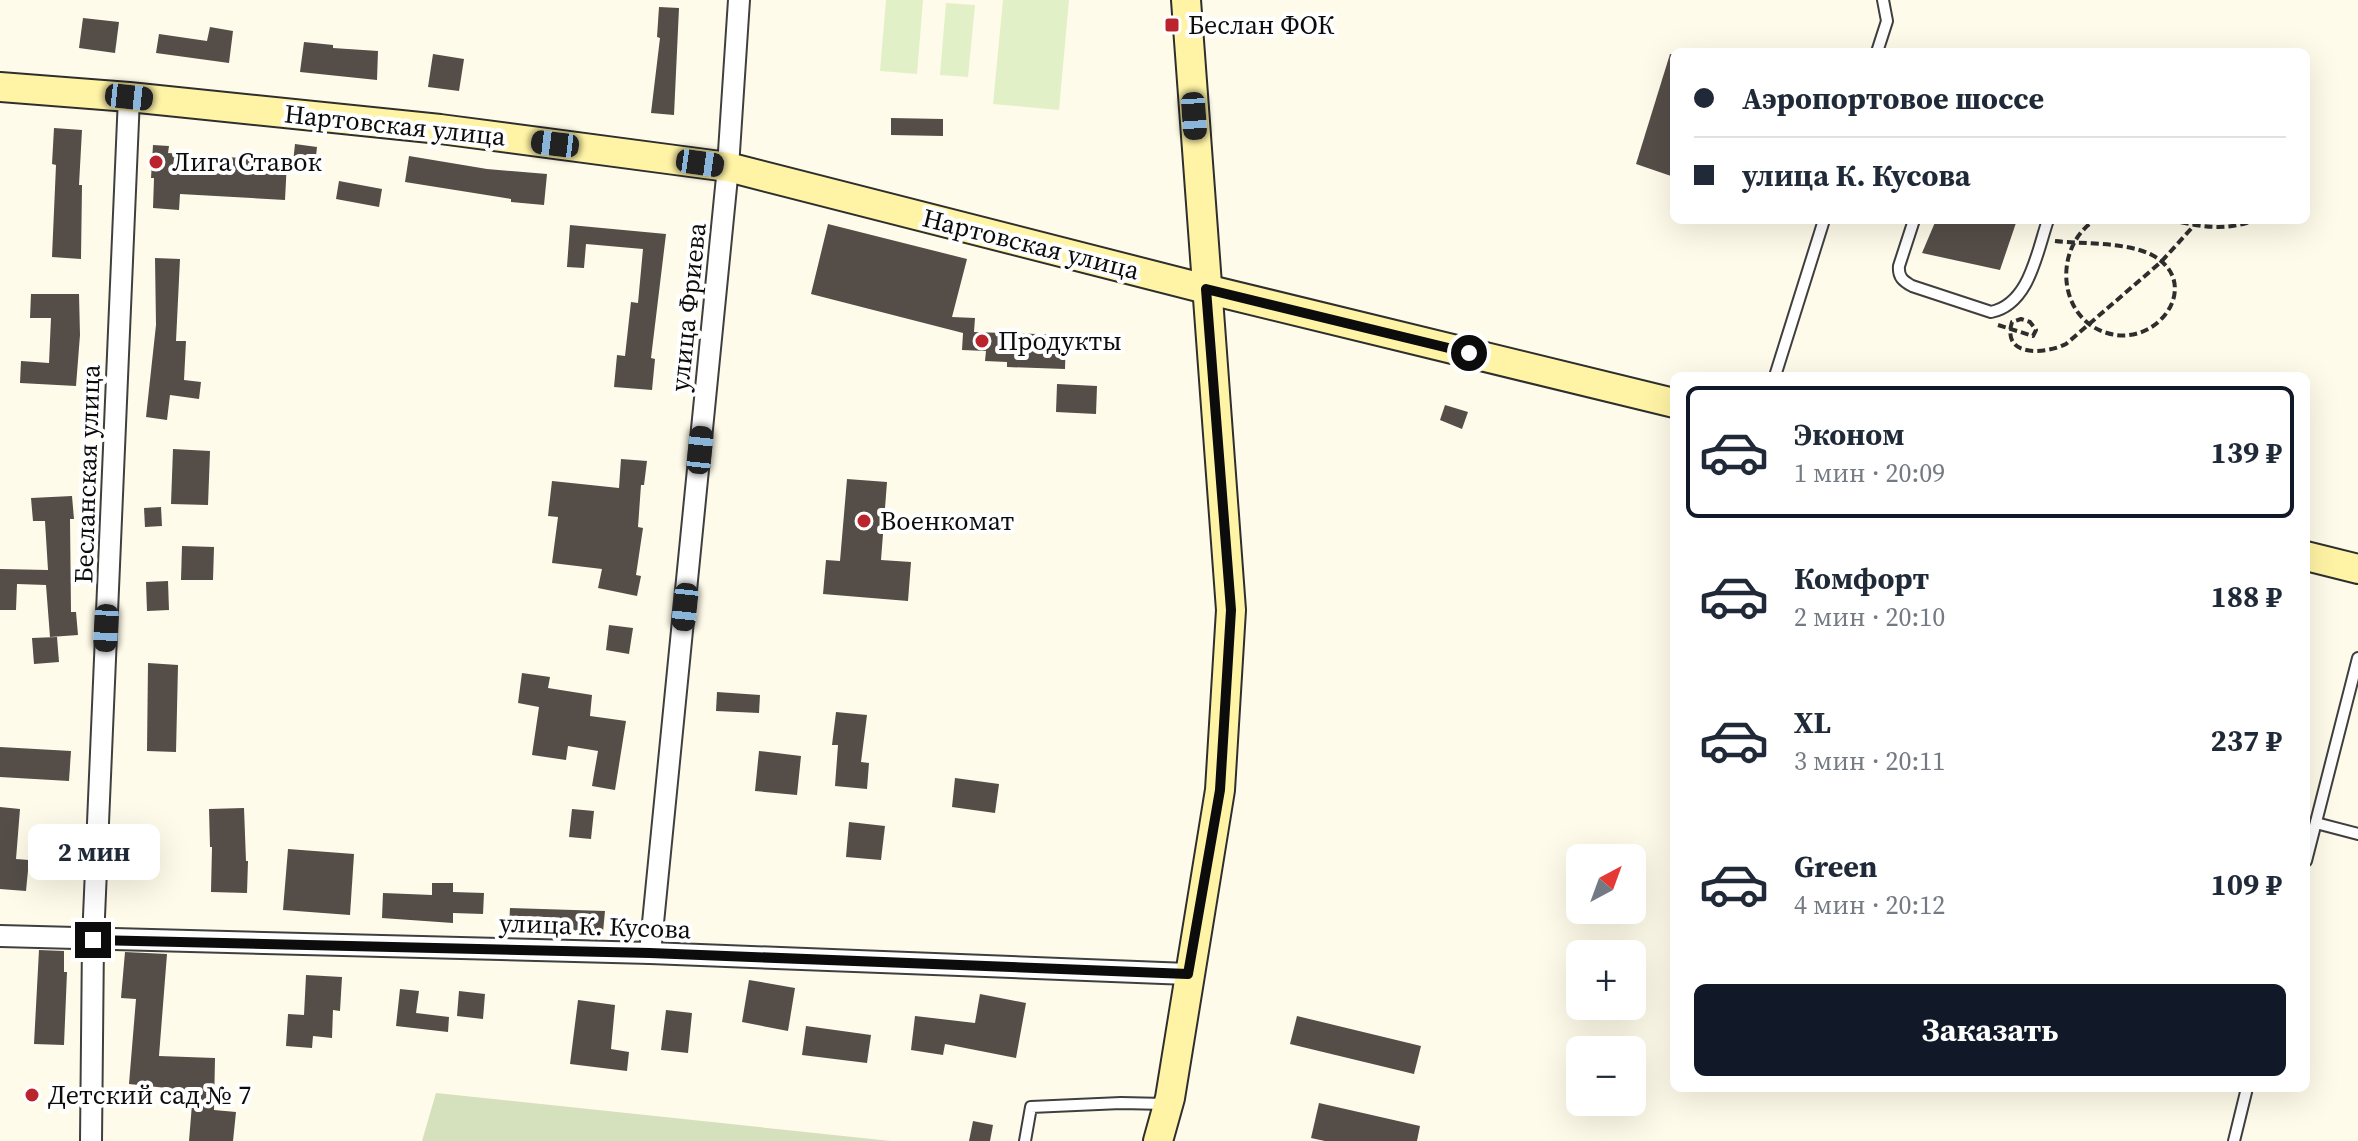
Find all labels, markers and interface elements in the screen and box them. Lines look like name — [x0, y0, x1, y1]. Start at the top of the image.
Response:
place label: Беслан ФОК — [1188, 7, 1334, 43]
marker: Беслан ФОК — [1163, 16, 1181, 34]
text: Аэропортовое шоссе — [1742, 78, 2044, 119]
car — [104, 83, 154, 111]
car — [1180, 91, 1208, 141]
street label: Нартовская улица — [283, 95, 508, 155]
car — [530, 129, 580, 159]
place label: Лига Ставок — [172, 144, 323, 180]
car — [675, 148, 725, 178]
marker: Лига Ставок — [147, 153, 165, 171]
text: улица К. Кусова — [1742, 155, 1971, 196]
street label: Нартовская улица — [919, 200, 1144, 289]
street label: улица Фриева — [661, 220, 715, 393]
place label: Продукты — [998, 323, 1122, 359]
marker: Продукты — [973, 332, 991, 350]
route start — [1451, 335, 1487, 371]
street label: Бесланская улица — [65, 363, 109, 584]
text: Эконом — [1794, 414, 1905, 455]
icon: car — [1698, 416, 1770, 488]
car — [686, 425, 714, 475]
text: 139 ₽ — [2211, 432, 2282, 473]
text: 1 мин · 20:09 — [1794, 455, 1945, 491]
place label: Военкомат — [880, 503, 1014, 539]
marker: Военкомат — [855, 512, 873, 530]
text: Комфорт — [1794, 558, 1929, 599]
icon: car — [1698, 560, 1770, 632]
text: 188 ₽ — [2211, 576, 2282, 617]
car — [671, 582, 699, 632]
text: 2 мин · 20:10 — [1794, 599, 1945, 635]
car — [93, 603, 119, 653]
text: XL — [1794, 702, 1831, 743]
icon: car — [1698, 704, 1770, 776]
text: 237 ₽ — [2211, 720, 2282, 761]
text: 3 мин · 20:11 — [1794, 743, 1945, 779]
callout: 2 мин — [27, 824, 159, 880]
text: 2 мин — [58, 834, 130, 870]
north arrow — [1566, 844, 1646, 924]
map controls — [1566, 844, 1646, 1116]
text: Green — [1794, 846, 1877, 887]
icon: car — [1698, 848, 1770, 920]
text: 109 ₽ — [2211, 864, 2282, 905]
text: 4 мин · 20:12 — [1794, 887, 1945, 923]
street label: улица К. Кусова — [498, 905, 692, 947]
route end — [75, 922, 111, 958]
button: + — [1566, 940, 1646, 1020]
button: Заказать — [1694, 984, 2286, 1076]
button: − — [1566, 1036, 1646, 1116]
place label: Детский сад № 7 — [48, 1077, 251, 1113]
marker: Детский сад № 7 — [23, 1086, 41, 1104]

